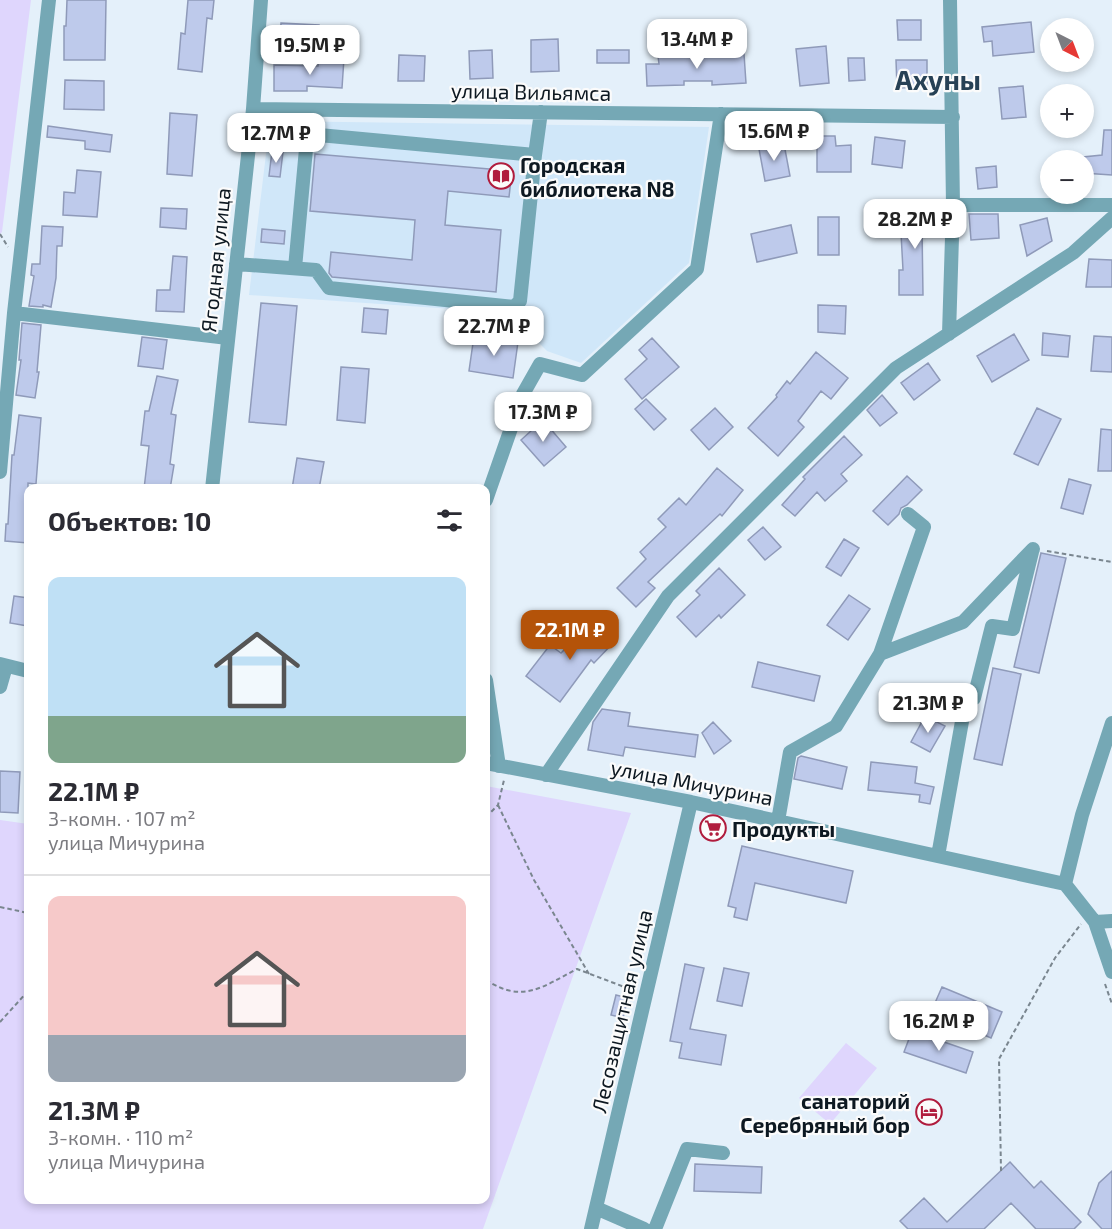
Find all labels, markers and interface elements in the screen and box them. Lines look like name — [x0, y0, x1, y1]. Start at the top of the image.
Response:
north arrow — [1040, 18, 1094, 72]
map controls — [1040, 18, 1094, 204]
pin: 13.4M ₽ — [642, 19, 752, 70]
pin: 19.5M ₽ — [255, 25, 365, 76]
text: 13.4M ₽ — [661, 26, 733, 50]
text: 19.5M ₽ — [275, 32, 345, 56]
district label: Ахуны — [895, 63, 981, 96]
street label: улица Вильямса — [451, 77, 611, 106]
button: + — [1040, 84, 1094, 138]
pin: 15.6M ₽ — [719, 111, 829, 162]
pin: 12.7M ₽ — [221, 113, 331, 164]
text: 15.6M ₽ — [739, 118, 809, 142]
text: 12.7M ₽ — [241, 120, 311, 144]
button: − — [1040, 150, 1094, 204]
place label: Городская библиотека N8 — [520, 152, 675, 201]
library icon: Городская библиотека N8 — [486, 161, 516, 191]
street label: Ягодная улица — [195, 187, 236, 334]
pin: 28.2M ₽ — [860, 199, 970, 250]
text: 28.2M ₽ — [877, 206, 953, 230]
pin: 22.7M ₽ — [439, 306, 549, 357]
text: 22.7M ₽ — [458, 313, 530, 337]
pin: 17.3M ₽ — [488, 392, 598, 443]
text: 17.3M ₽ — [508, 399, 578, 423]
icon: filters — [433, 504, 466, 537]
text: Объектов: 10 — [48, 505, 211, 536]
pin: 22.1M ₽ — [515, 610, 625, 661]
icon: home — [203, 616, 311, 724]
text: 22.1M ₽ — [535, 617, 605, 641]
pin: 21.3M ₽ — [873, 683, 983, 734]
text: 21.3M ₽ — [893, 690, 963, 714]
street label: улица Мичурина — [609, 754, 775, 811]
text: 22.1M ₽ — [48, 775, 139, 806]
text: 3-комн. · 107 m² — [48, 806, 196, 830]
supermarket icon: Продукты — [698, 813, 728, 843]
place label: Продукты — [732, 816, 835, 841]
text: улица Мичурина — [48, 830, 205, 854]
street label: Лесозащитная улица — [585, 907, 658, 1115]
icon: home — [203, 935, 311, 1043]
pin: 16.2M ₽ — [884, 1001, 994, 1052]
text: 16.2M ₽ — [903, 1008, 975, 1032]
place label: санаторий Серебряный бор — [740, 1088, 910, 1137]
text: 21.3M ₽ — [48, 1094, 140, 1125]
hotel icon: санаторий Серебряный бор — [914, 1097, 944, 1127]
text: 3-комн. · 110 m² — [48, 1125, 193, 1149]
text: улица Мичурина — [48, 1149, 205, 1173]

